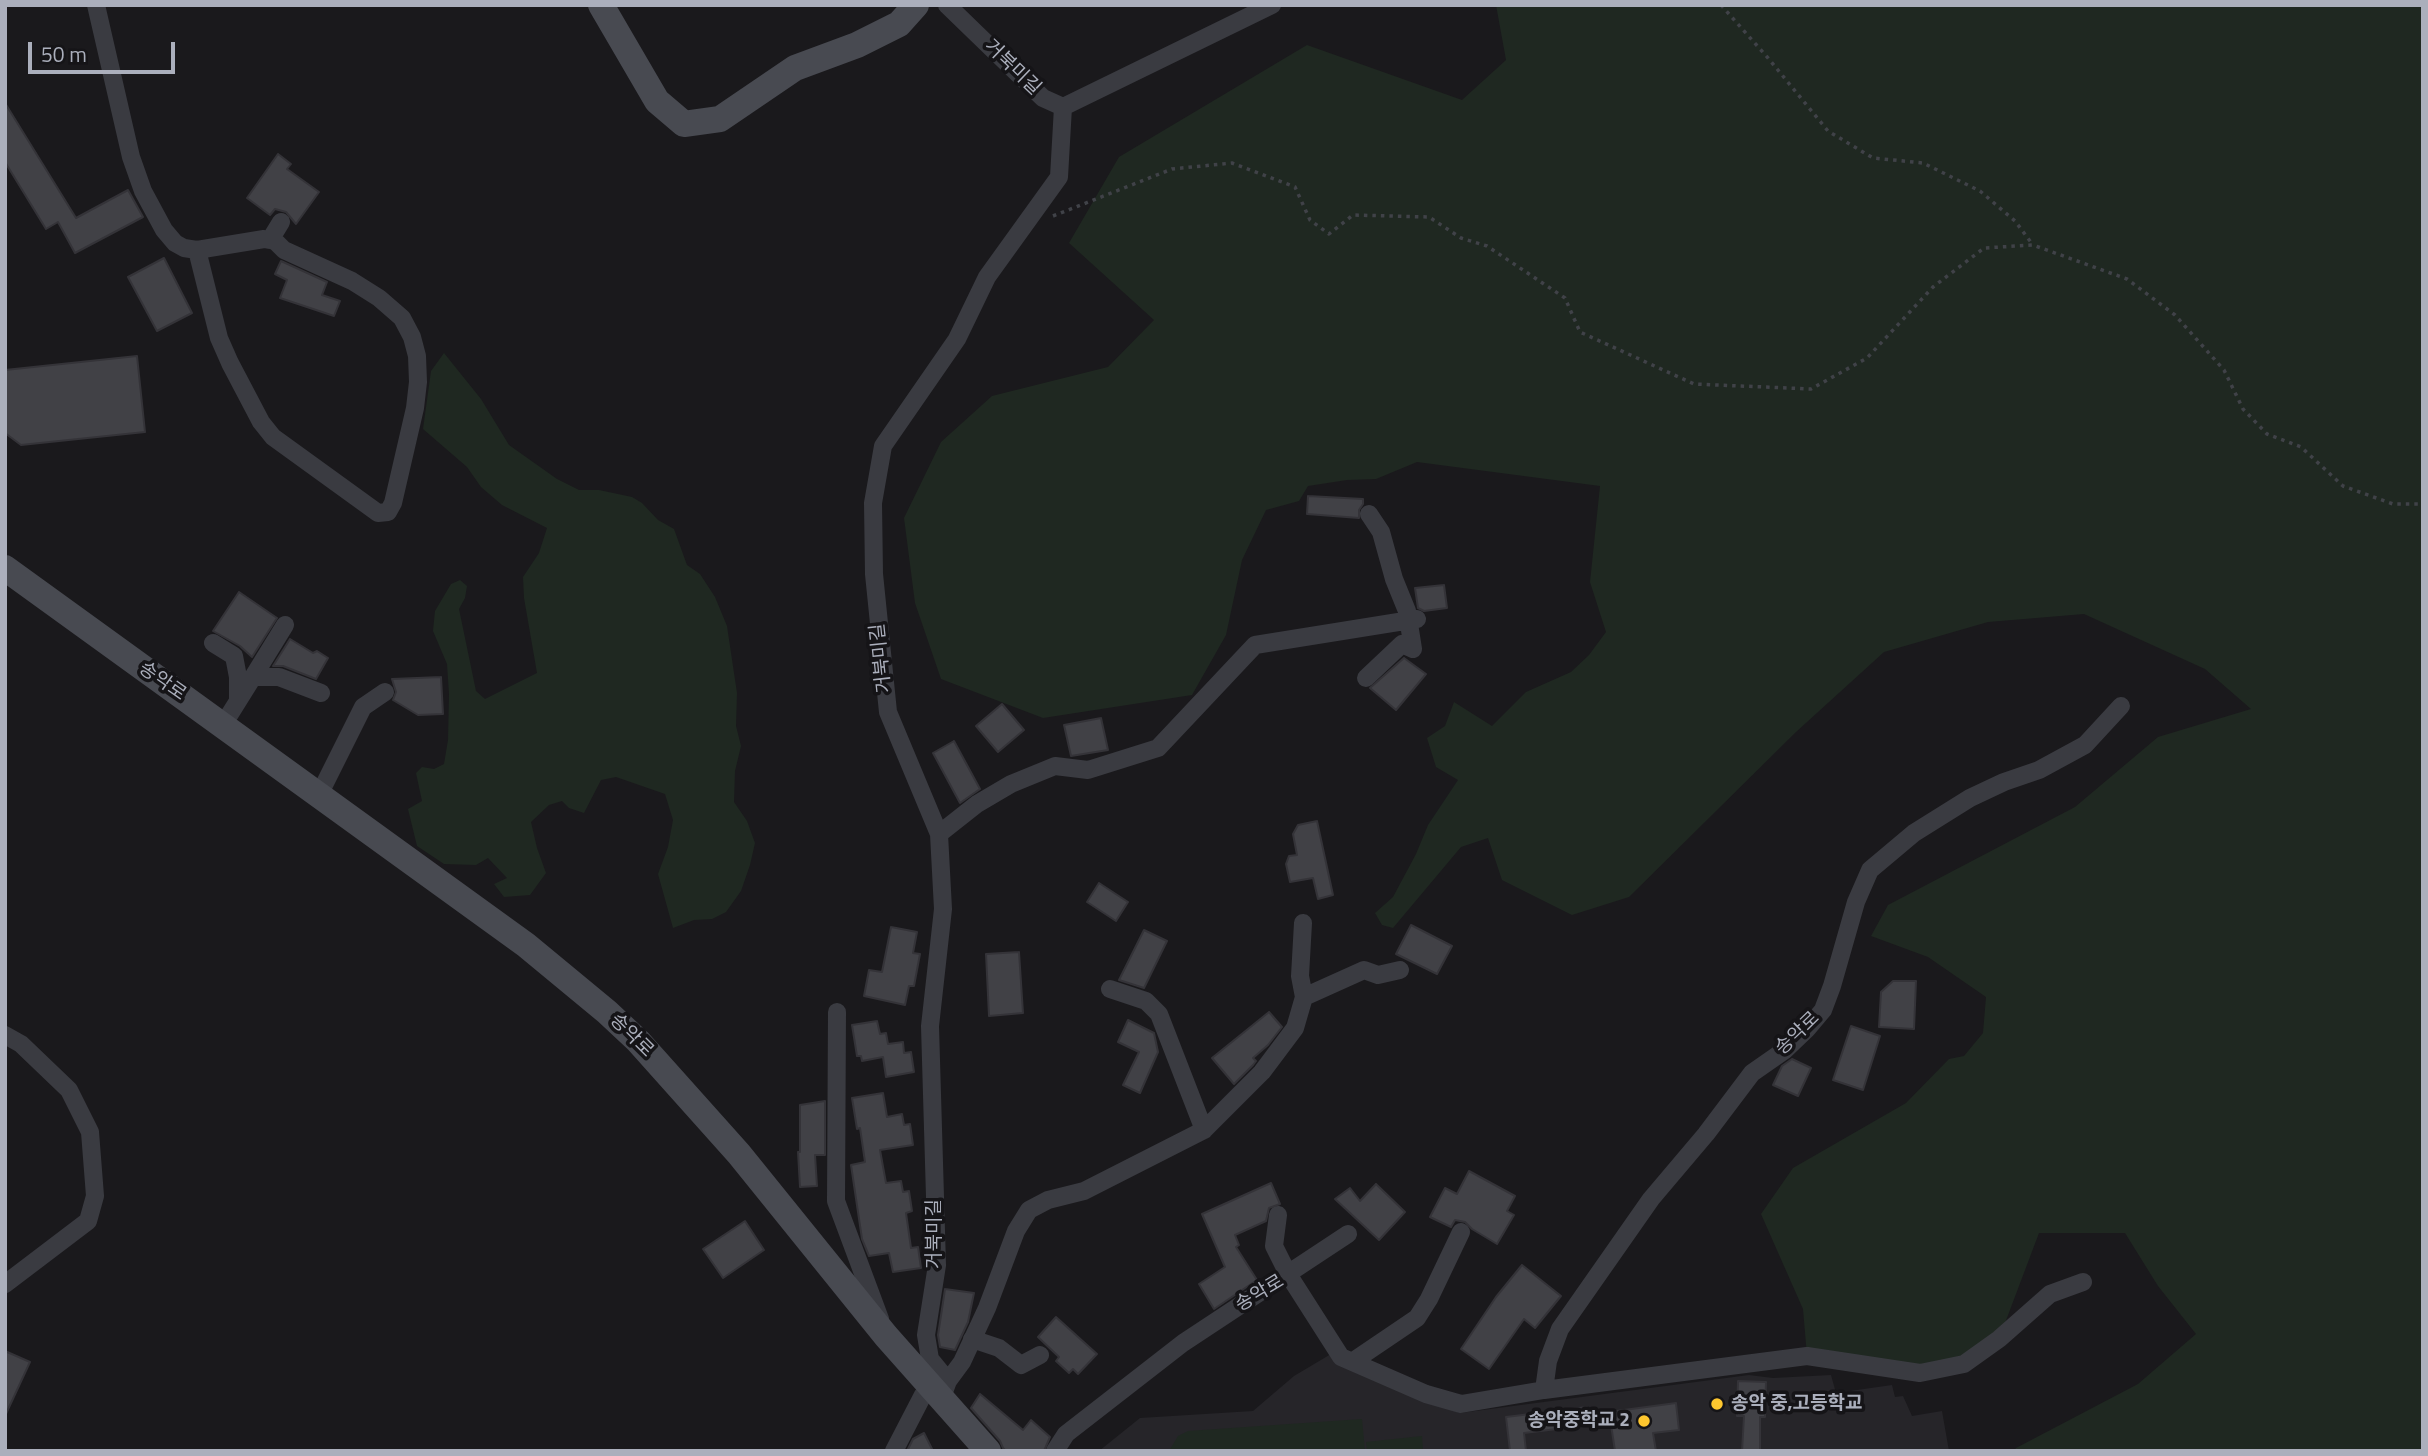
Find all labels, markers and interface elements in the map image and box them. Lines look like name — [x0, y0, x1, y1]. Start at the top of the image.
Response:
scale bar — [32, 28, 178, 72]
street label: 거북미길 — [979, 36, 1045, 100]
text: 50 m — [41, 38, 87, 70]
street label: 거북미길 — [867, 622, 897, 694]
street label: 송악로 — [134, 658, 190, 706]
street label: 송악로 — [1771, 1008, 1825, 1060]
street label: 송악로 — [604, 1009, 658, 1063]
street label: 거북미길 — [924, 1199, 946, 1269]
street label: 송악로 — [1232, 1271, 1288, 1317]
place label: 송악 중,고등학교 — [1731, 1393, 1863, 1415]
marker: 송악 중,고등학교 — [1709, 1396, 1725, 1412]
place label: 송악중학교 2 — [1528, 1410, 1630, 1432]
marker: 송악중학교 2 — [1636, 1413, 1652, 1429]

